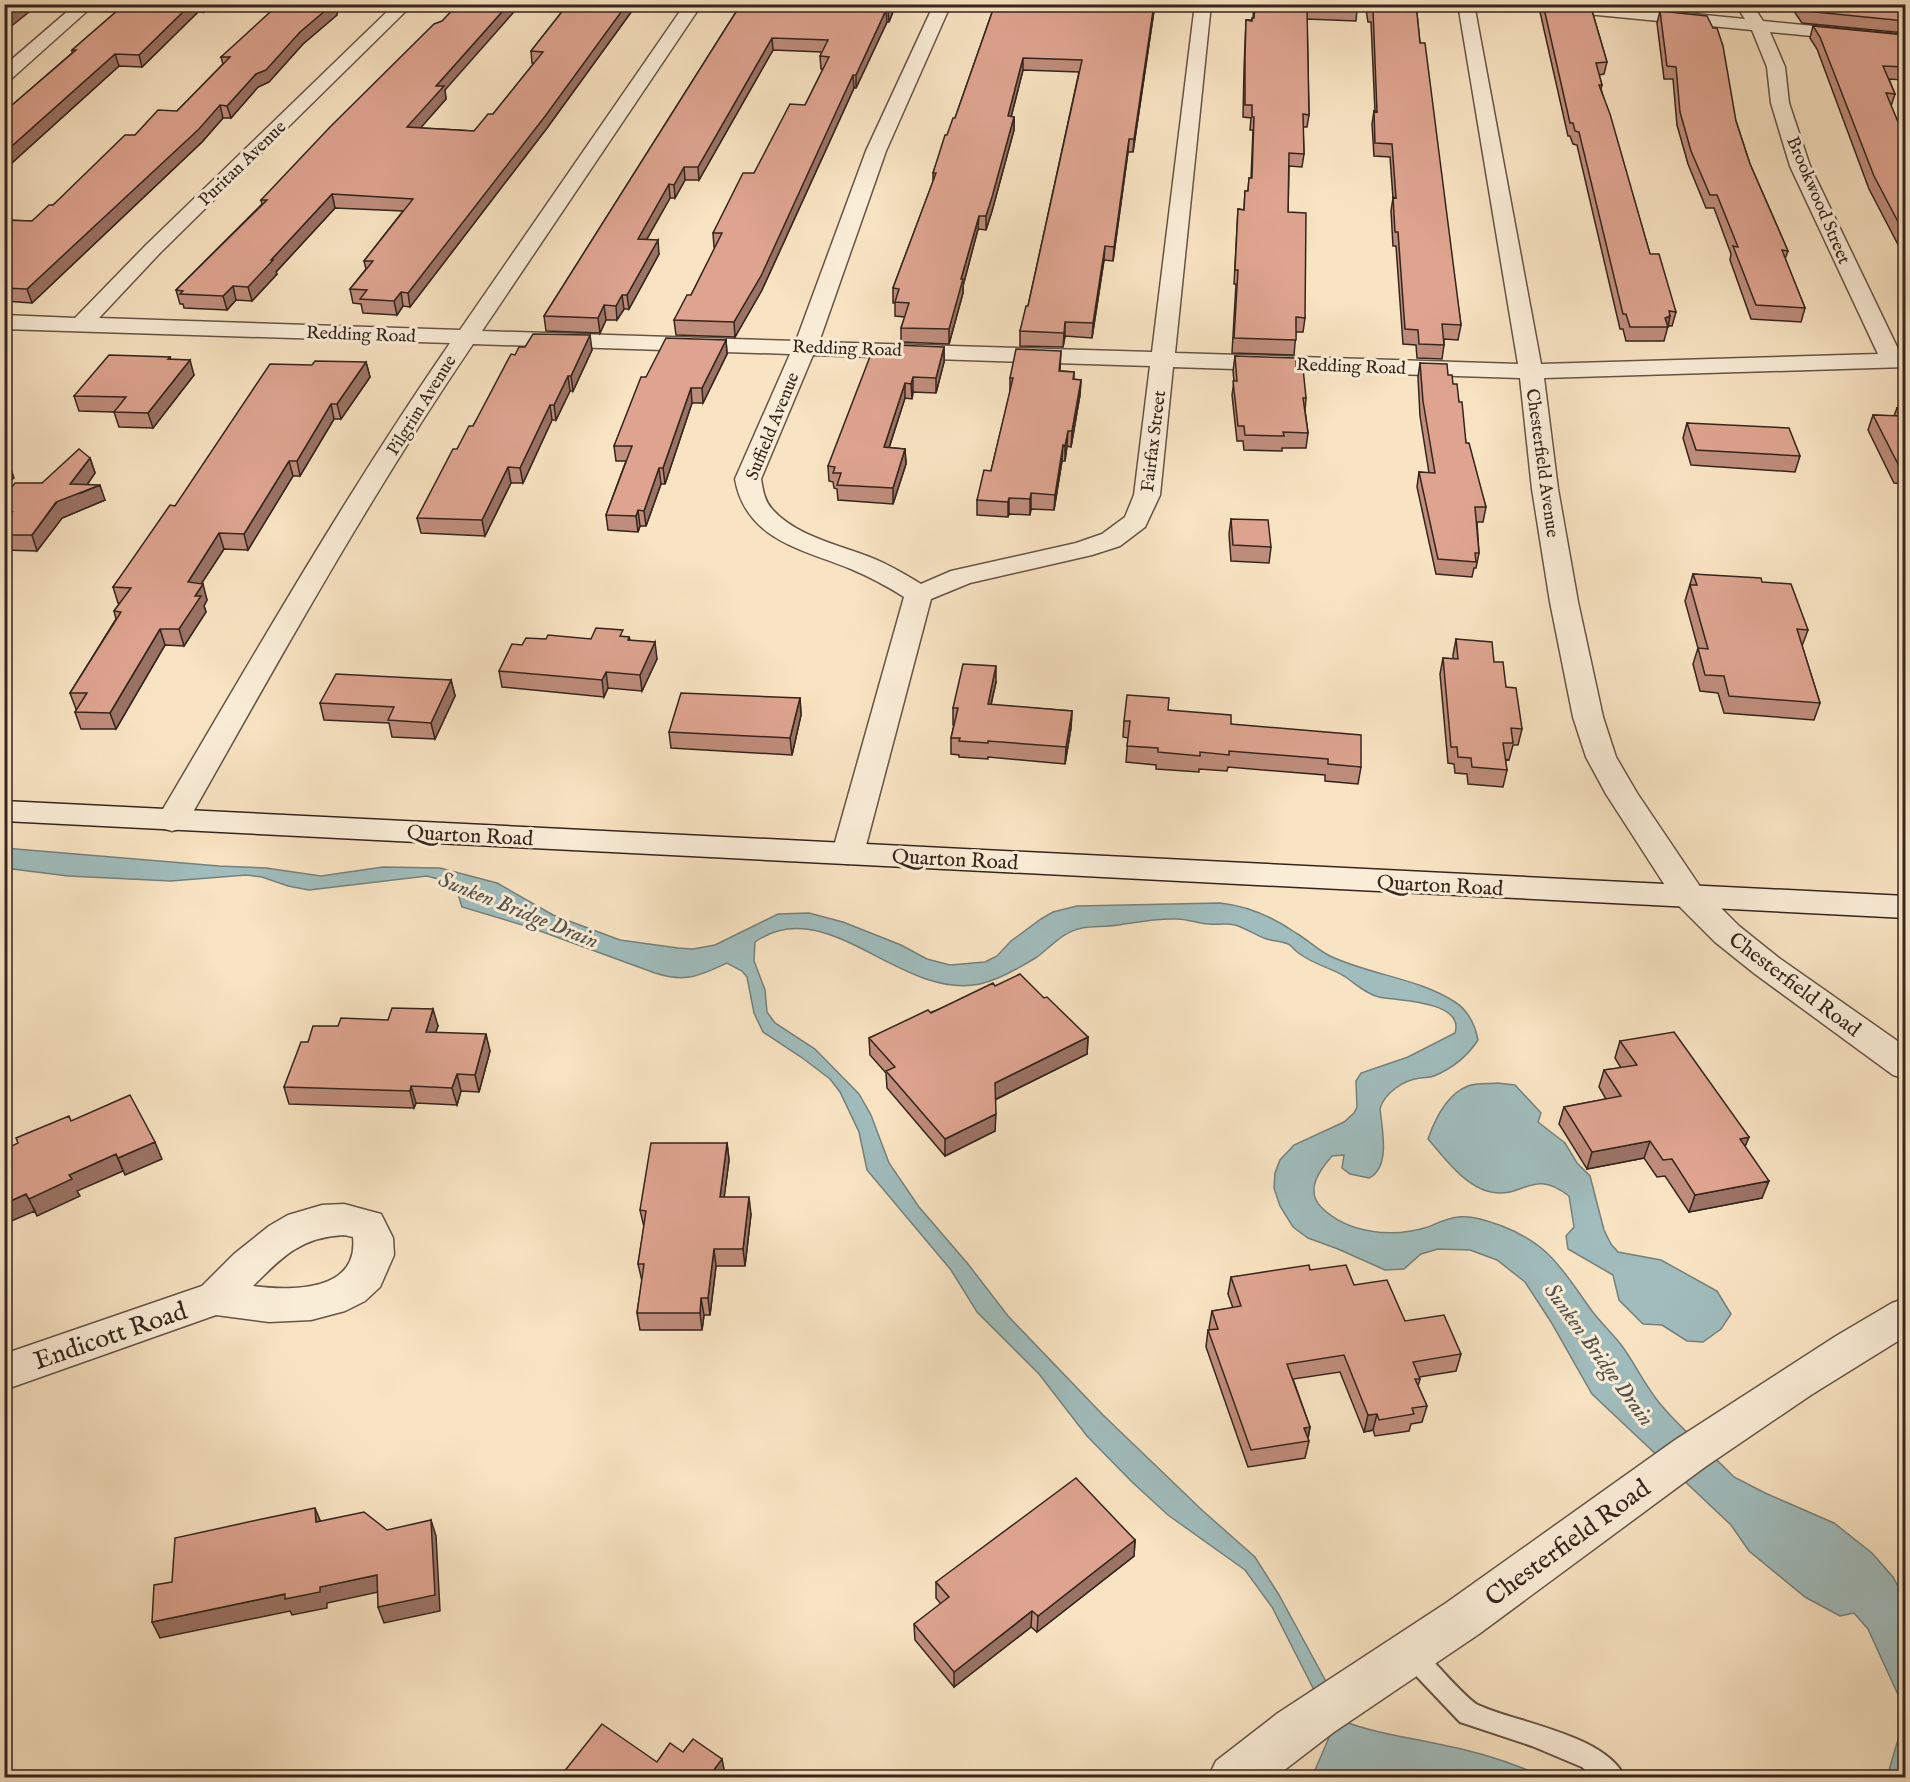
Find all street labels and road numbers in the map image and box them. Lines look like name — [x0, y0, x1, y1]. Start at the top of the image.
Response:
street label: Puritan Avenue — [194, 116, 292, 212]
street label: Brookwood Street — [1780, 133, 1855, 268]
street label: Redding Road — [306, 322, 417, 349]
street label: Redding Road — [792, 336, 903, 363]
street label: Pilgrim Avenue — [382, 351, 462, 460]
street label: Redding Road — [1296, 354, 1407, 381]
street label: Suffield Avenue — [741, 369, 805, 484]
street label: Chesterfield Avenue — [1520, 387, 1563, 539]
street label: Fairfax Street — [1137, 389, 1172, 493]
street label: Quarton Road — [406, 820, 535, 853]
street label: Quarton Road — [891, 844, 1020, 877]
street label: Quarton Road — [1376, 870, 1505, 903]
street label: Chesterfield Road — [1723, 927, 1866, 1044]
street label: Endicott Road — [29, 1295, 192, 1378]
street label: Chesterfield Road — [1479, 1472, 1657, 1614]

